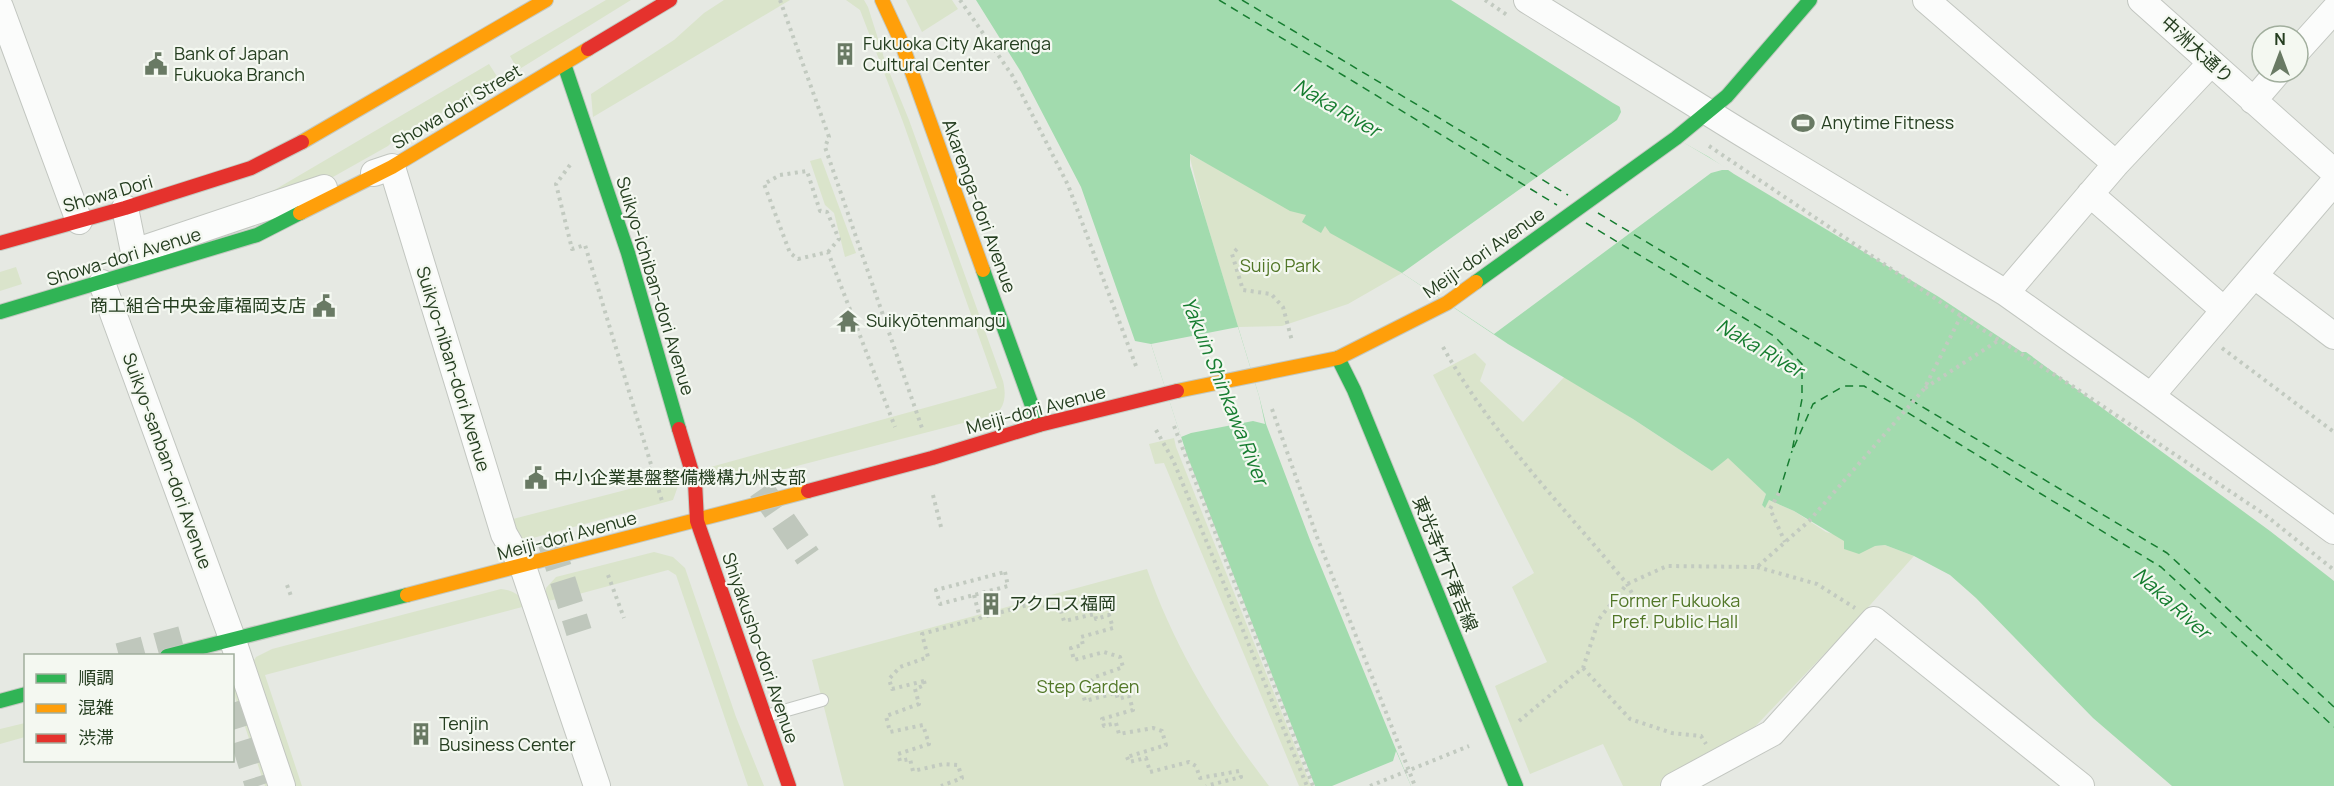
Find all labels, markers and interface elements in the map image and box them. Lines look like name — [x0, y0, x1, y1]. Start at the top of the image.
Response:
street label: 中洲大通り — [2156, 10, 2239, 88]
north arrow — [2250, 24, 2310, 84]
text: N — [2274, 28, 2286, 50]
place label: Fukuoka City Akarenga Cultural Center — [863, 31, 1051, 76]
place label: Bank of Japan Fukuoka Branch — [174, 41, 305, 86]
building icon: Fukuoka City Akarenga Cultural Center — [832, 41, 858, 67]
public building icon: Bank of Japan Fukuoka Branch — [143, 51, 169, 77]
street label: Showa dori Street — [387, 58, 526, 154]
water label: Naka River — [1289, 72, 1388, 145]
sports icon: Anytime Fitness — [1790, 110, 1816, 136]
place label: Anytime Fitness — [1821, 110, 1954, 134]
street label: Akarenga-dori Avenue — [937, 116, 1023, 296]
street label: Showa Dori — [60, 169, 155, 217]
street label: Suikyo-ichiban-dori Avenue — [611, 173, 701, 398]
street label: Meiji-dori Avenue — [1418, 201, 1549, 303]
street label: Showa-dori Avenue — [44, 221, 204, 291]
park label: Suijo Park — [1240, 253, 1321, 277]
street label: Suikyo-niban-dori Avenue — [411, 263, 497, 474]
place label: 商工組合中央金庫福岡支店 — [90, 293, 306, 317]
public building icon: 商工組合中央金庫福岡支店 — [311, 293, 337, 319]
water label: Yakuin Shinkawa River — [1175, 293, 1277, 491]
temple icon: Suikyōtenmangū — [835, 308, 861, 334]
place label: Suikyōtenmangū — [866, 308, 1006, 332]
water label: Naka River — [1712, 312, 1811, 385]
street label: Suikyo-sanban-dori Avenue — [118, 349, 218, 572]
street label: Meiji-dori Avenue — [963, 379, 1108, 439]
public building icon: 中小企業基盤整備機構九州支部 — [523, 465, 549, 491]
place label: 中小企業基盤整備機構九州支部 — [554, 465, 806, 489]
street label: 東光寺竹下春吉線 — [1408, 492, 1484, 635]
street label: Meiji-dori Avenue — [494, 505, 639, 565]
street label: Shiyakusho-dori Avenue — [717, 549, 805, 746]
water label: Naka River — [2128, 561, 2219, 647]
park label: Former Fukuoka Pref. Public Hall — [1610, 588, 1740, 633]
building icon: アクロス福岡 — [978, 591, 1004, 617]
place label: アクロス福岡 — [1009, 591, 1116, 615]
legend — [24, 654, 234, 762]
text: 順調 — [78, 665, 114, 689]
park label: Step Garden — [1036, 674, 1140, 698]
text: 混雑 — [78, 695, 114, 719]
place label: Tenjin Business Center — [439, 711, 576, 756]
building icon: Tenjin Business Center — [408, 721, 434, 747]
text: 渋滞 — [78, 725, 114, 749]

